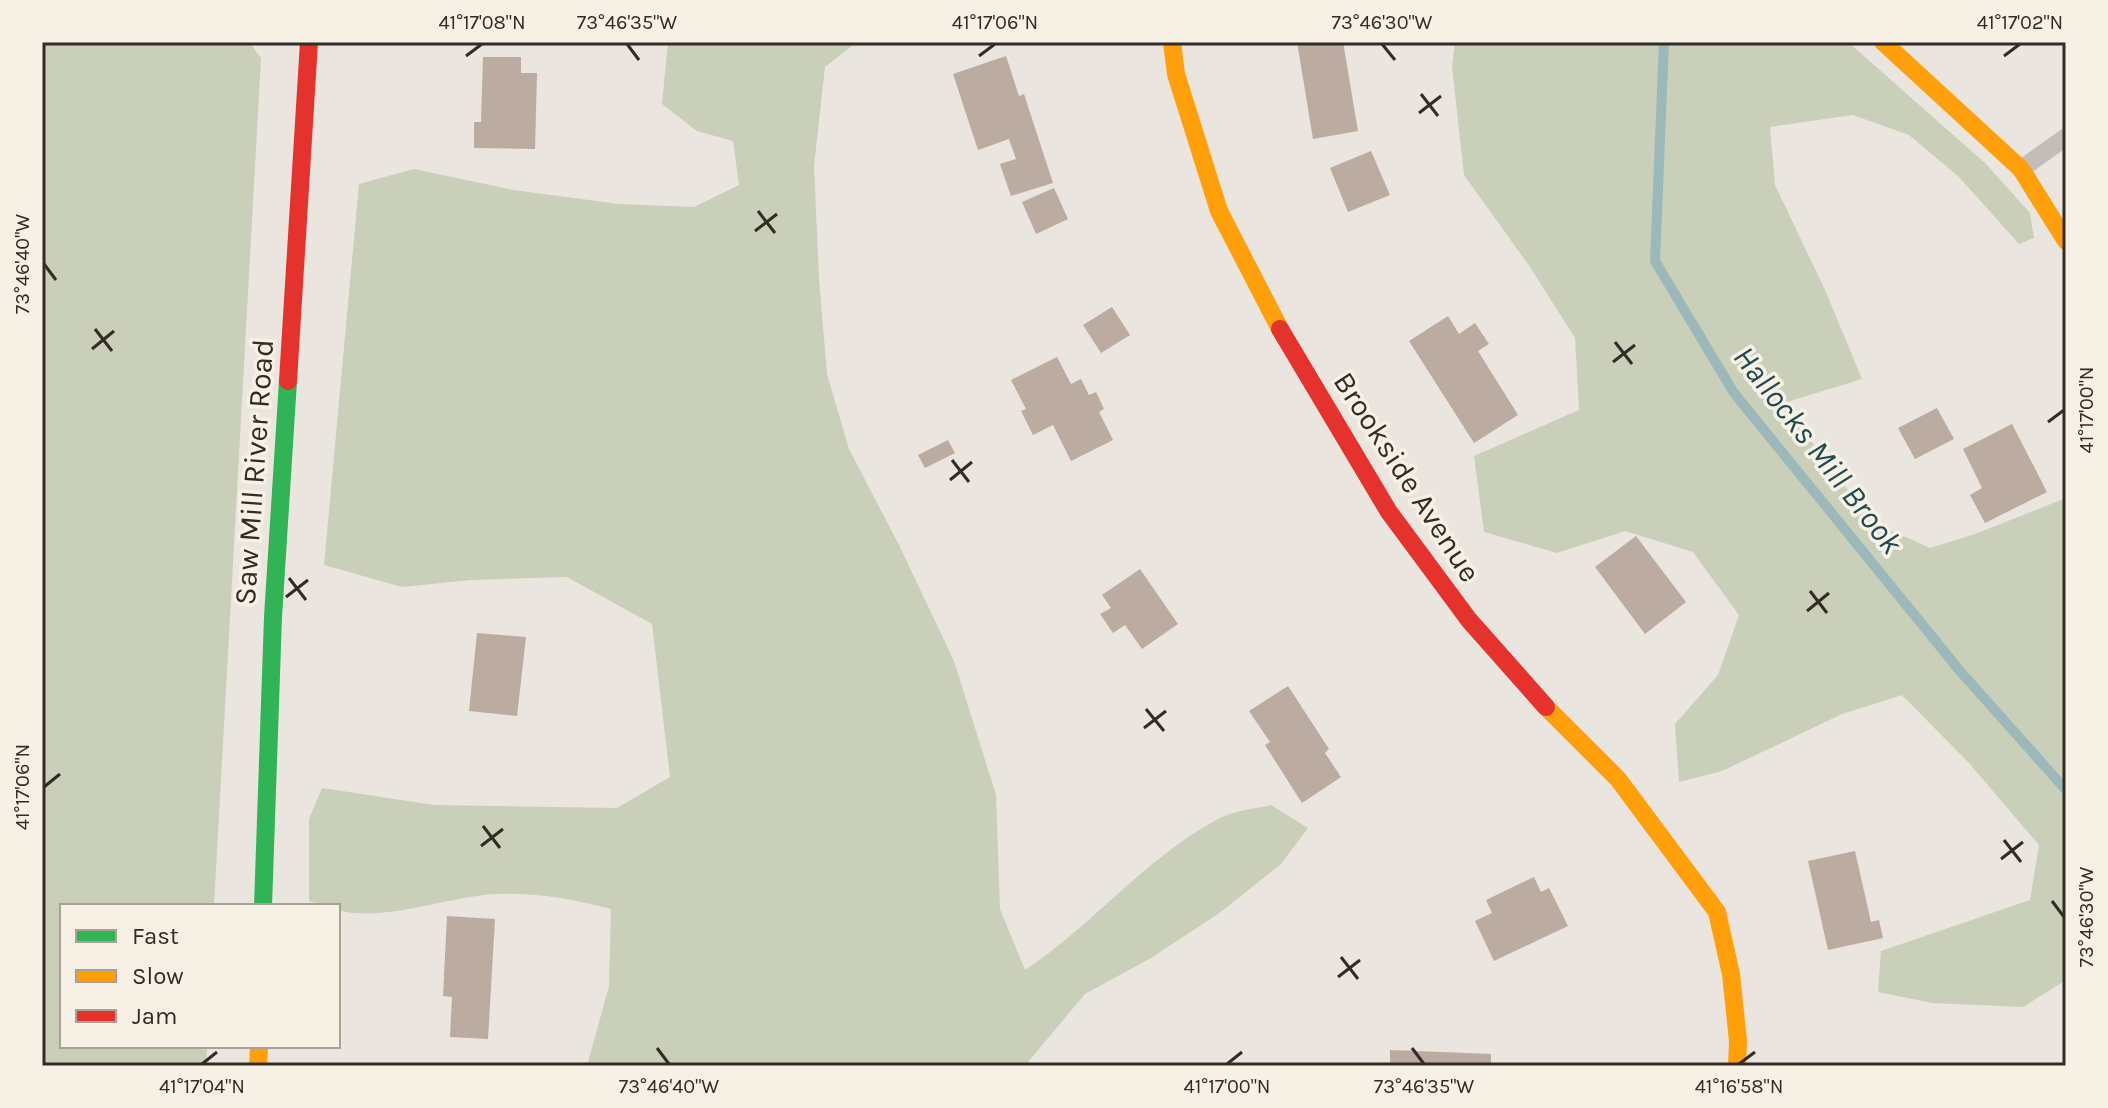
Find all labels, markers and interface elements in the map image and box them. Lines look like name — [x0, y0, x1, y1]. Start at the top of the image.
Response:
text: 41°17'08"N — [438, 11, 526, 34]
text: 73°46'35"W — [577, 11, 677, 34]
text: 41°17'06"N — [952, 11, 1038, 34]
text: 73°46'30"W — [1332, 11, 1433, 34]
text: 41°17'02"N — [1977, 11, 2063, 34]
text: 73°46'40"W — [11, 214, 34, 314]
street label: Saw Mill River Road — [227, 338, 281, 606]
water label: Hallocks Mill Brook — [1726, 339, 1911, 562]
street label: Brookside Avenue — [1326, 365, 1488, 589]
text: 41°17'00"N — [2075, 367, 2098, 453]
text: 41°17'06"N — [11, 744, 34, 830]
text: 73°46'30"W — [2075, 866, 2098, 968]
legend — [60, 904, 340, 1048]
text: Fast — [132, 922, 179, 950]
text: Slow — [132, 962, 184, 990]
text: Jam — [132, 1002, 177, 1030]
text: 41°17'04"N — [159, 1075, 245, 1098]
text: 73°46'40"W — [619, 1075, 719, 1098]
text: 41°17'00"N — [1184, 1075, 1270, 1098]
text: 73°46'35"W — [1374, 1075, 1474, 1098]
text: 41°16'58"N — [1695, 1075, 1783, 1098]

